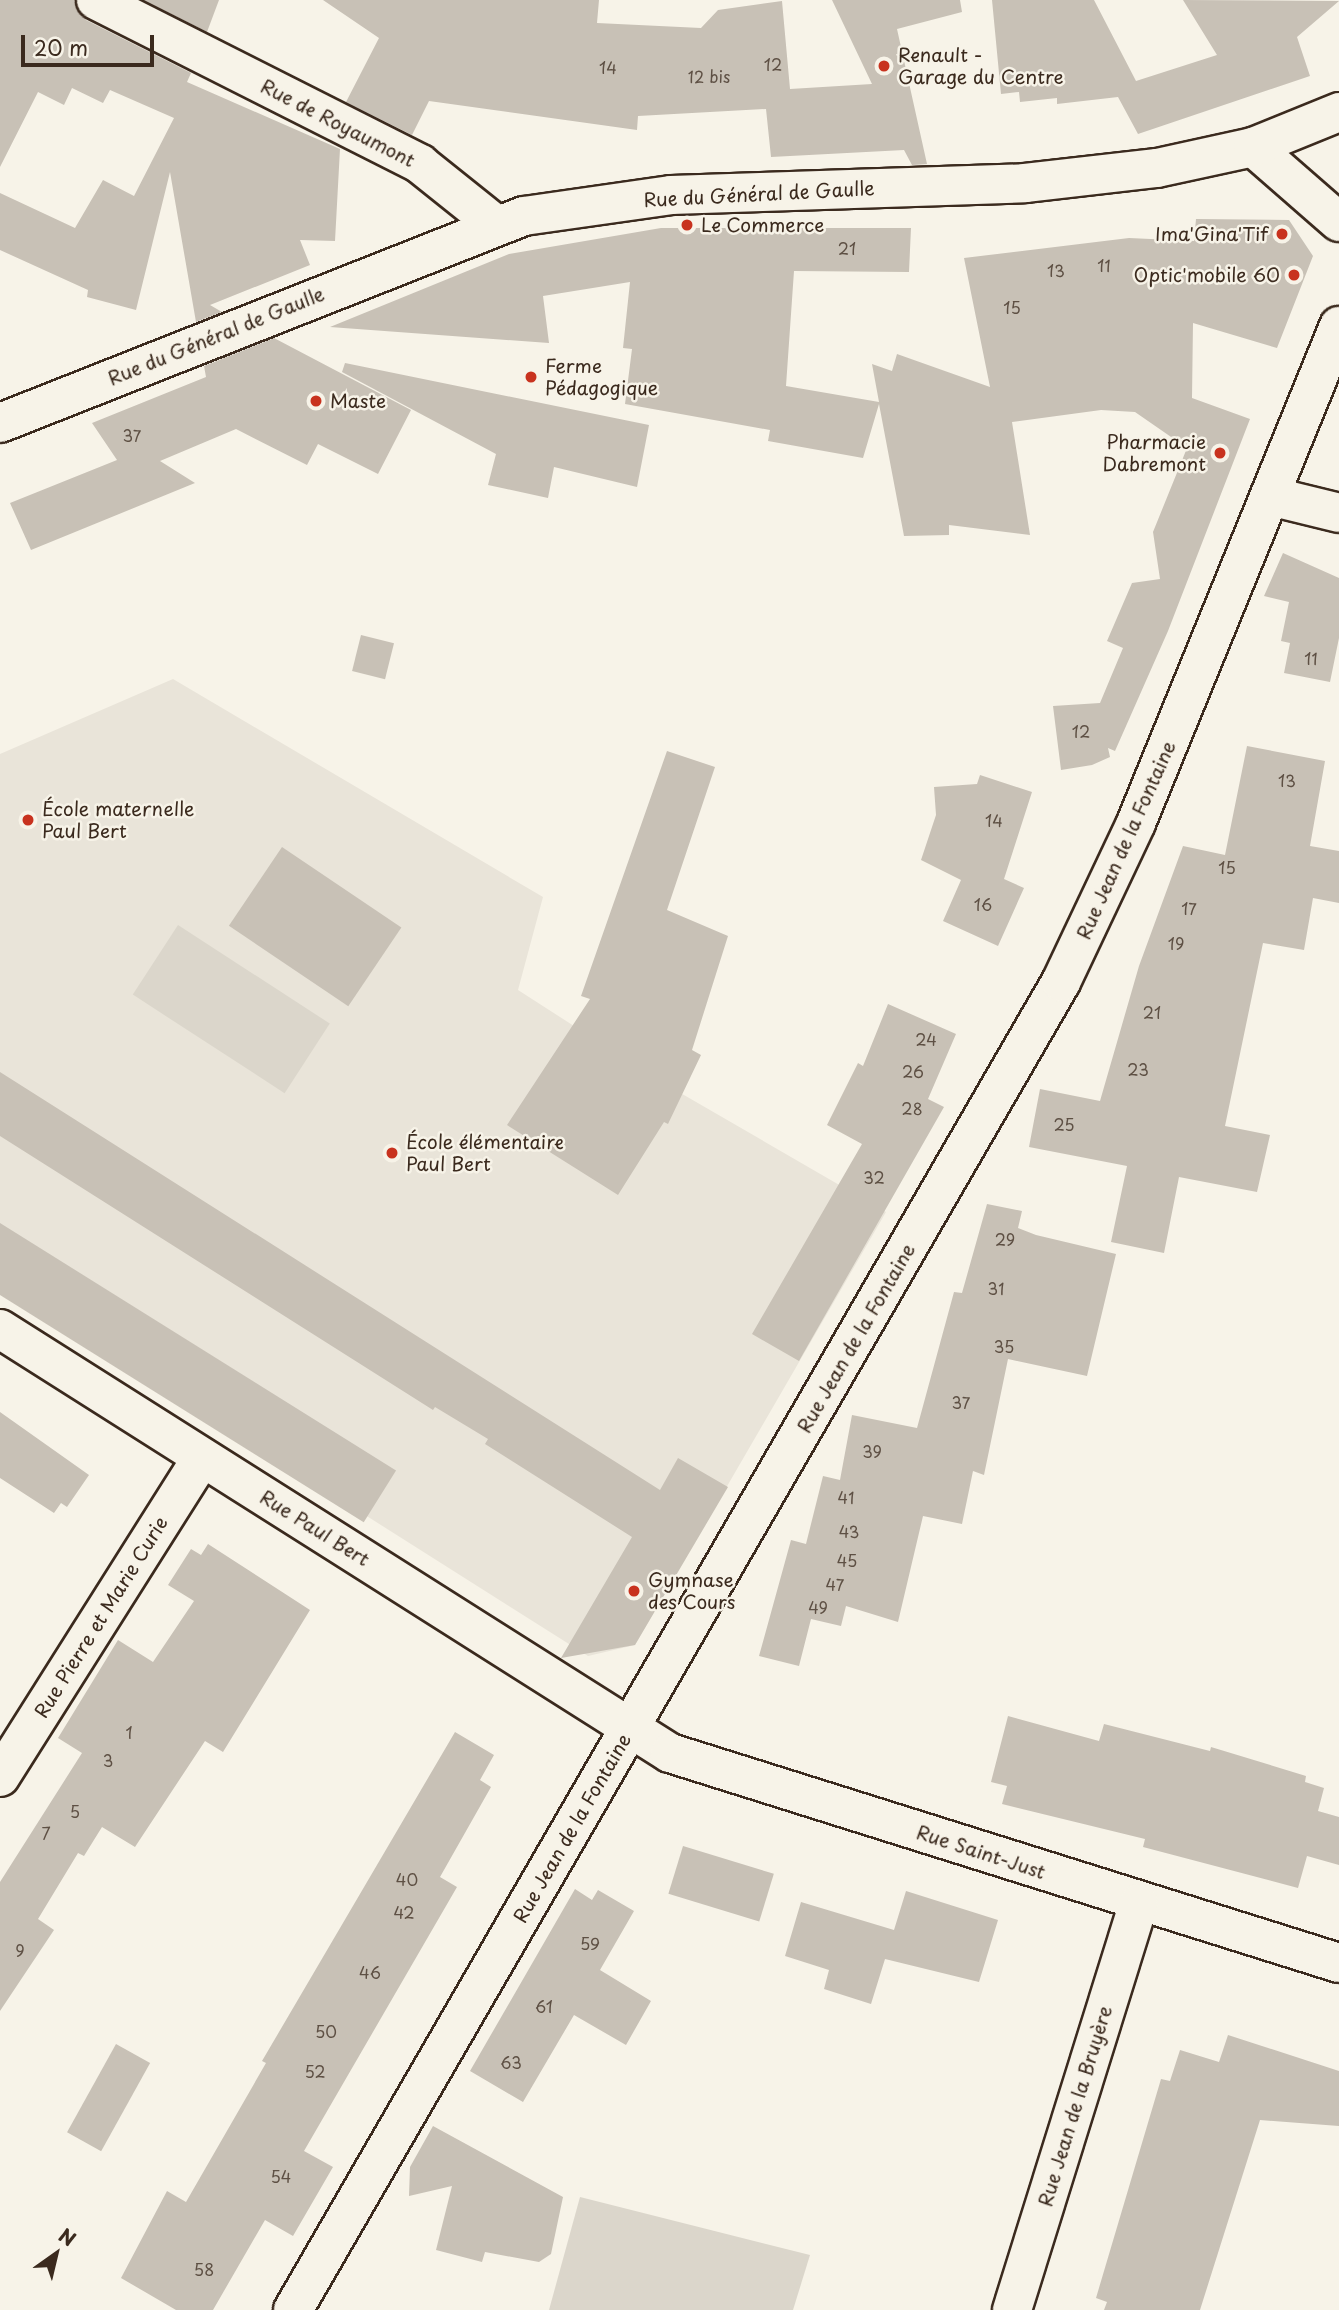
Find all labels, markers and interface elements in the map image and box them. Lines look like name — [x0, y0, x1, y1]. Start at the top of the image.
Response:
scale bar — [24, 21, 158, 65]
text: 20 m — [34, 31, 88, 63]
place label: Renault - Garage du Centre — [898, 44, 1063, 88]
house number: 12 — [764, 54, 782, 74]
house number: 14 — [599, 57, 617, 77]
marker: Renault - Garage du Centre — [876, 58, 892, 74]
house number: 12 bis — [687, 66, 731, 86]
street label: Rue de Royaumont — [256, 74, 420, 172]
street label: Rue du Général de Gaulle — [641, 176, 877, 212]
place label: Le Commerce — [701, 214, 826, 236]
marker: Le Commerce — [679, 217, 695, 233]
place label: Ima'Gina'Tif — [1155, 223, 1268, 245]
marker: Ima'Gina'Tif — [1274, 226, 1290, 242]
house number: 21 — [838, 238, 856, 258]
house number: 11 — [1097, 255, 1111, 275]
house number: 13 — [1047, 260, 1065, 280]
place label: Optic'mobile 60 — [1133, 264, 1280, 286]
marker: Optic'mobile 60 — [1286, 267, 1302, 283]
street label: Rue du Général de Gaulle — [103, 281, 329, 391]
house number: 15 — [1003, 297, 1021, 317]
place label: Ferme Pédagogique — [545, 355, 658, 399]
marker: Ferme Pédagogique — [523, 369, 539, 385]
place label: Maste — [330, 390, 386, 412]
marker: Maste — [308, 393, 324, 409]
house number: 37 — [123, 425, 141, 445]
place label: Pharmacie Dabremont — [1102, 431, 1206, 475]
marker: Pharmacie Dabremont — [1212, 445, 1228, 461]
house number: 11 — [1304, 648, 1318, 668]
house number: 12 — [1072, 721, 1090, 741]
street label: Rue Jean de la Fontaine — [1071, 735, 1181, 945]
house number: 13 — [1278, 770, 1296, 790]
place label: École maternelle Paul Bert — [42, 798, 195, 842]
house number: 14 — [985, 810, 1003, 830]
marker: École maternelle Paul Bert — [20, 812, 36, 828]
house number: 15 — [1218, 857, 1236, 877]
house number: 16 — [974, 894, 992, 914]
house number: 17 — [1181, 898, 1197, 918]
house number: 19 — [1168, 933, 1184, 953]
house number: 21 — [1143, 1002, 1161, 1022]
house number: 24 — [915, 1029, 937, 1049]
house number: 23 — [1127, 1059, 1149, 1079]
house number: 26 — [902, 1061, 924, 1081]
house number: 28 — [901, 1098, 923, 1118]
house number: 25 — [1053, 1114, 1075, 1134]
place label: École élémentaire Paul Bert — [406, 1131, 566, 1175]
marker: École élémentaire Paul Bert — [384, 1145, 400, 1161]
house number: 32 — [863, 1167, 885, 1187]
house number: 29 — [995, 1229, 1015, 1249]
street label: Rue Jean de la Fontaine — [791, 1237, 921, 1439]
house number: 31 — [988, 1278, 1004, 1298]
house number: 35 — [994, 1336, 1014, 1356]
house number: 37 — [952, 1392, 970, 1412]
house number: 39 — [862, 1441, 882, 1461]
street label: Rue Paul Bert — [256, 1485, 374, 1571]
house number: 41 — [838, 1487, 854, 1507]
street label: Rue Pierre et Marie Curie — [29, 1512, 173, 1722]
house number: 43 — [839, 1521, 859, 1541]
house number: 45 — [837, 1550, 857, 1570]
place label: Gymnase des Cours — [648, 1569, 737, 1613]
house number: 47 — [826, 1574, 844, 1594]
marker: Gymnase des Cours — [626, 1583, 642, 1599]
house number: 49 — [808, 1597, 828, 1617]
house number: 1 — [125, 1722, 133, 1742]
street label: Rue Jean de la Fontaine — [507, 1727, 637, 1929]
house number: 3 — [103, 1750, 113, 1770]
house number: 5 — [70, 1801, 80, 1821]
street label: Rue Saint-Just — [913, 1820, 1049, 1884]
house number: 7 — [41, 1823, 51, 1843]
house number: 40 — [396, 1869, 418, 1889]
house number: 42 — [393, 1902, 415, 1922]
house number: 59 — [580, 1933, 600, 1953]
house number: 9 — [15, 1940, 25, 1960]
house number: 46 — [359, 1962, 381, 1982]
house number: 61 — [535, 1996, 553, 2016]
street label: Rue Jean de la Bruyère — [1033, 2001, 1117, 2211]
house number: 50 — [315, 2021, 337, 2041]
house number: 63 — [500, 2052, 522, 2072]
house number: 52 — [304, 2061, 326, 2081]
house number: 54 — [271, 2166, 291, 2186]
north arrow — [21, 2219, 91, 2289]
text: N — [54, 2221, 82, 2252]
house number: 58 — [194, 2259, 214, 2279]

